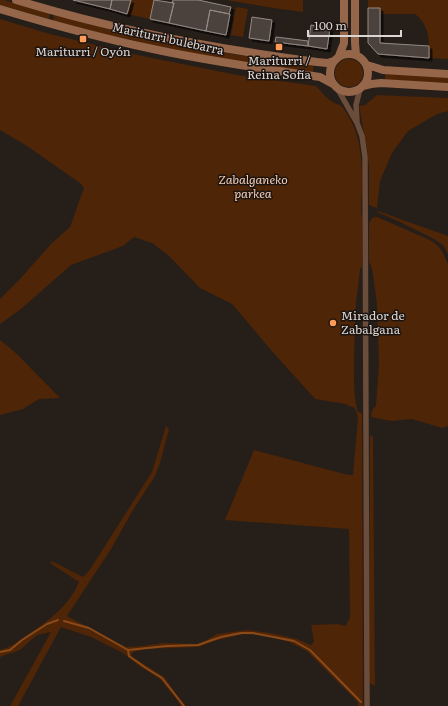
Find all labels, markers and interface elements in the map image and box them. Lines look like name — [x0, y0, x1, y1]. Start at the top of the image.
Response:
scale bar — [308, 12, 401, 38]
text: 100 m — [314, 16, 347, 34]
street label: Mariturri bulebarra — [111, 17, 226, 59]
marker: Mariturri / Oyón — [78, 34, 88, 44]
place label: Mariturri / Oyón — [35, 42, 131, 60]
marker: Mariturri / Reina Sofía — [274, 42, 284, 52]
place label: Mariturri / Reina Sofía — [247, 51, 312, 83]
park label: Zabalganeko parkea — [218, 170, 288, 202]
place label: Mirador de Zabalgana — [341, 306, 405, 338]
marker: Mirador de Zabalgana — [328, 318, 338, 328]

